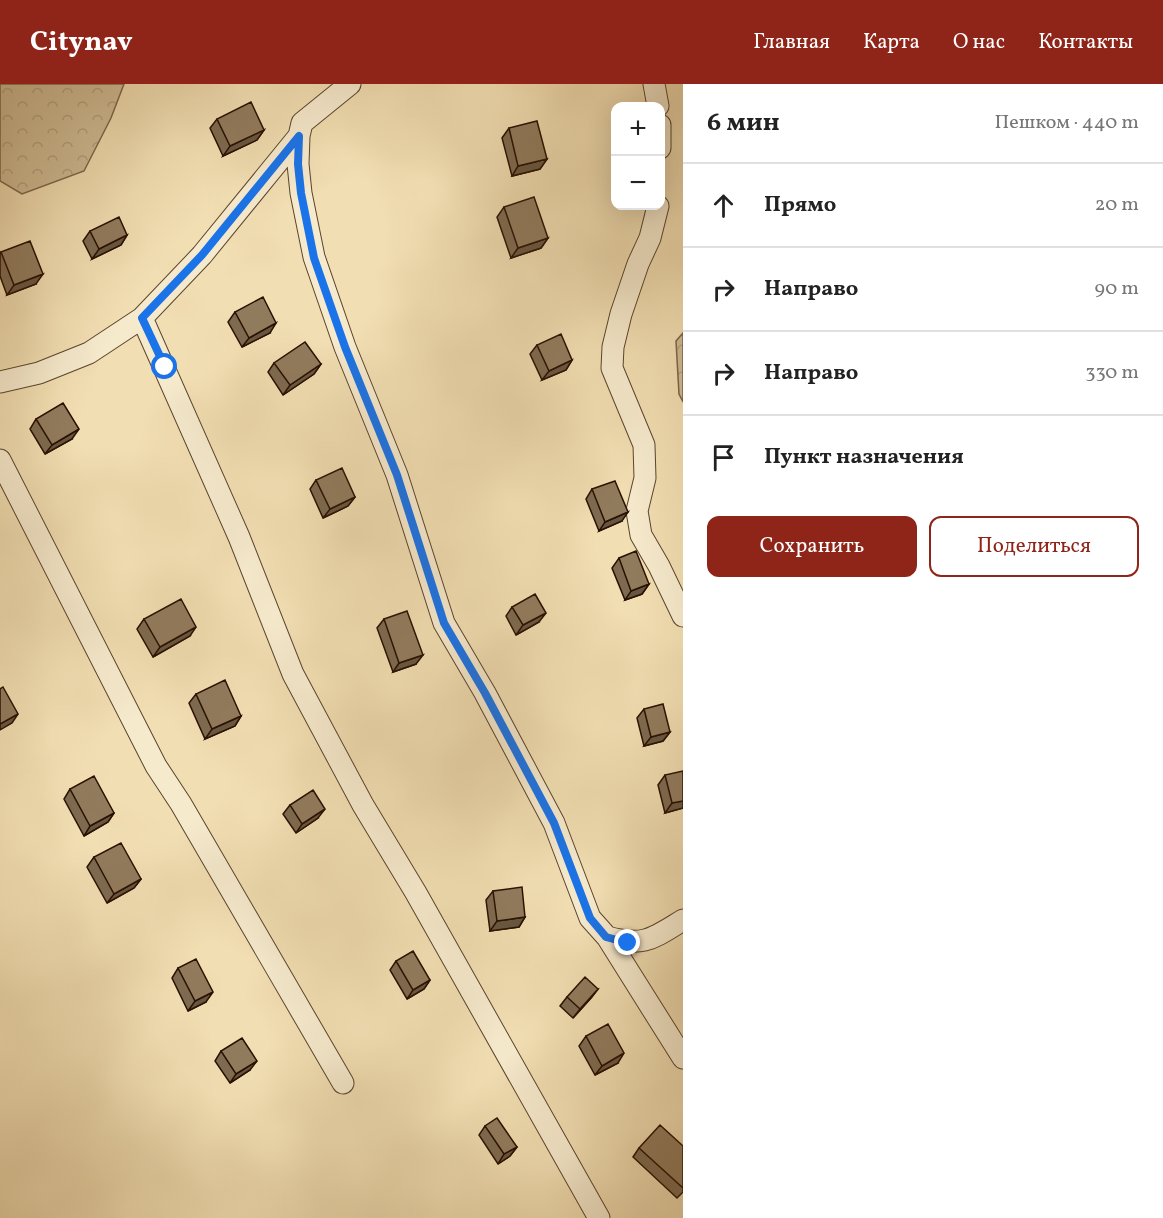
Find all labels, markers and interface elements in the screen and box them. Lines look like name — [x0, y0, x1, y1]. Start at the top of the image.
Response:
text: Citynav — [30, 23, 133, 62]
text: Главная — [753, 28, 830, 57]
text: Карта — [863, 28, 920, 57]
text: О нас — [953, 28, 1005, 57]
text: Контакты — [1038, 28, 1133, 57]
map controls — [611, 102, 665, 210]
button: + — [611, 102, 665, 156]
text: 6 мин — [707, 105, 780, 141]
text: Пешком · 440 m — [995, 109, 1139, 137]
button: − — [611, 156, 665, 210]
icon: ahead — [707, 189, 740, 222]
text: Прямо — [764, 190, 836, 221]
text: 20 m — [1095, 191, 1139, 219]
icon: right — [707, 273, 740, 306]
text: Направо — [764, 274, 858, 305]
text: 90 m — [1095, 275, 1139, 303]
route start — [151, 353, 177, 379]
icon: right — [707, 357, 740, 390]
text: Направо — [764, 358, 858, 389]
text: 330 m — [1085, 359, 1139, 387]
icon: arrive — [707, 441, 740, 474]
text: Пункт назначения — [764, 442, 964, 473]
button: Сохранить — [707, 516, 917, 577]
button: Поделиться — [929, 516, 1139, 577]
route end — [614, 929, 640, 955]

